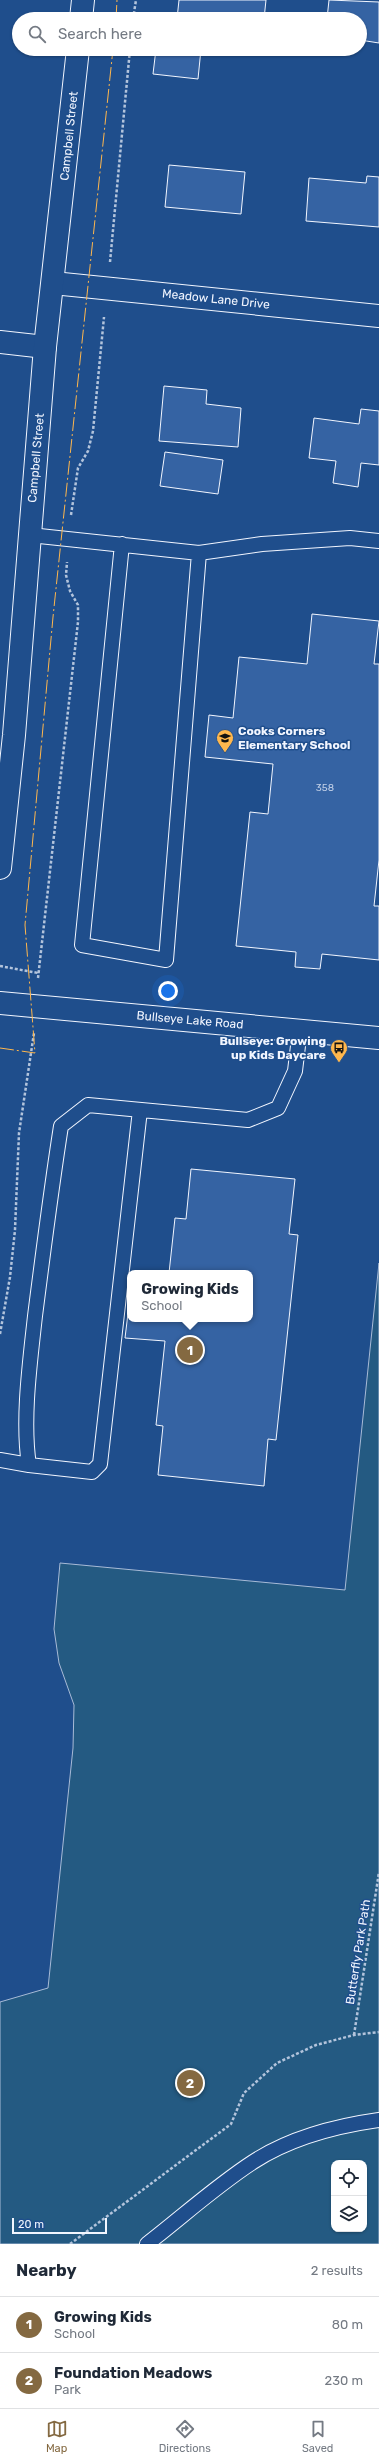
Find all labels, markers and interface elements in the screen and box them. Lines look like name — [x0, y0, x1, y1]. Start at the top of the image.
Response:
search box — [12, 12, 367, 56]
icon: search — [26, 23, 48, 45]
text: Search here — [58, 25, 142, 43]
street label: Campbell Street — [57, 90, 81, 181]
street label: Meadow Lane Drive — [161, 286, 271, 312]
street label: Campbell Street — [25, 412, 47, 503]
place label: Cooks Corners Elementary School — [238, 724, 350, 752]
school or university icon: Cooks Corners Elementary School — [215, 728, 235, 753]
house number: 358 — [316, 782, 334, 794]
your location — [158, 981, 178, 1001]
street label: Bullseye Lake Road — [136, 1008, 244, 1032]
place label: Bullseye: Growing up Kids Daycare — [219, 1034, 326, 1062]
bus stop icon: Bullseye: Growing up Kids Daycare — [329, 1038, 349, 1063]
popup — [127, 1270, 253, 1322]
text: Growing Kids — [141, 1280, 239, 1298]
text: School — [141, 1298, 182, 1313]
pin: 1 — [177, 1335, 203, 1365]
street label: Butterfly Park Path — [343, 1898, 373, 2006]
pin: 2 — [177, 2068, 203, 2098]
map controls — [331, 2160, 367, 2232]
button: locate — [331, 2160, 367, 2196]
button: layers — [331, 2196, 367, 2232]
scale bar — [12, 2216, 107, 2235]
text: 20 m — [18, 2218, 44, 2231]
text: Nearby — [16, 2260, 77, 2280]
text: 2 results — [311, 2263, 363, 2278]
text: Growing Kids — [54, 2308, 152, 2326]
text: 1 — [26, 2317, 32, 2332]
text: 80 m — [332, 2317, 363, 2332]
text: School — [54, 2326, 95, 2341]
text: Foundation Meadows — [54, 2364, 212, 2382]
text: 2 — [25, 2373, 33, 2388]
text: 230 m — [325, 2373, 363, 2388]
text: Park — [54, 2382, 81, 2397]
tab: Map — [46, 2418, 68, 2455]
tab: Directions — [159, 2418, 211, 2455]
tab: Saved — [302, 2418, 333, 2455]

